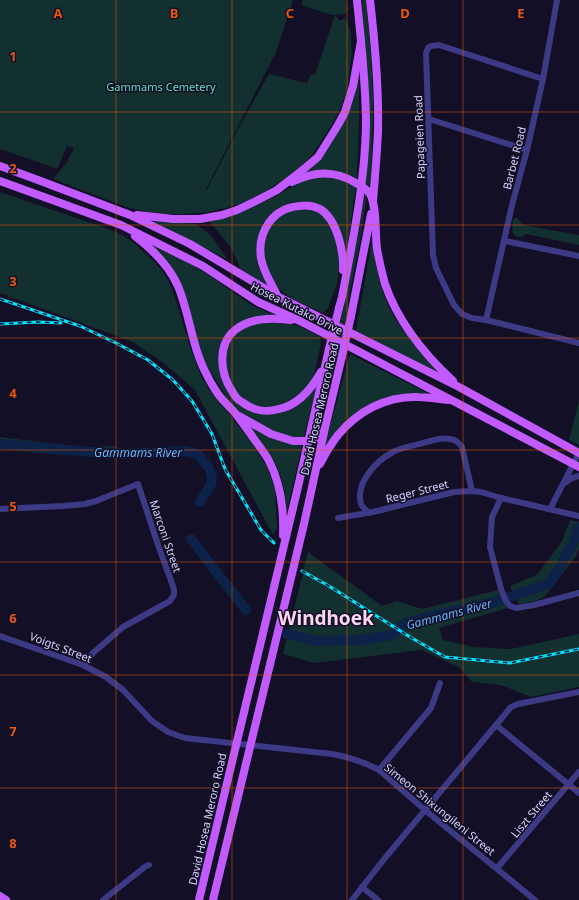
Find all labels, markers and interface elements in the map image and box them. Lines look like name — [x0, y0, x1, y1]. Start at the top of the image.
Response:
text: A — [54, 4, 63, 22]
text: B — [170, 4, 178, 22]
text: C — [286, 4, 294, 22]
text: D — [400, 4, 410, 22]
text: E — [517, 4, 525, 22]
text: 1 — [9, 47, 17, 65]
park label: Gammams Cemetery — [106, 79, 216, 94]
street label: Papageien Road — [410, 95, 428, 179]
street label: Barbet Road — [499, 125, 529, 191]
text: 2 — [9, 159, 17, 177]
text: 3 — [9, 272, 17, 290]
street label: Hosea Kutako Drive — [248, 278, 346, 338]
street label: David Hosea Meroro Road — [297, 342, 341, 476]
text: 4 — [9, 384, 17, 402]
water label: Gammams River — [94, 444, 183, 461]
street label: Reger Street — [384, 476, 450, 506]
text: 5 — [9, 497, 17, 515]
street label: Marconi Street — [147, 498, 185, 574]
water label: Gammams River — [404, 594, 495, 634]
district label: Windhoek — [278, 605, 374, 631]
text: 6 — [9, 609, 17, 627]
street label: Voigts Street — [28, 628, 94, 666]
text: 7 — [9, 722, 17, 740]
street label: David Hosea Meroro Road — [185, 752, 229, 886]
street label: Simeon Shixungileni Street — [381, 760, 499, 858]
street label: Liszt Street — [507, 787, 555, 840]
text: 8 — [9, 834, 17, 852]

